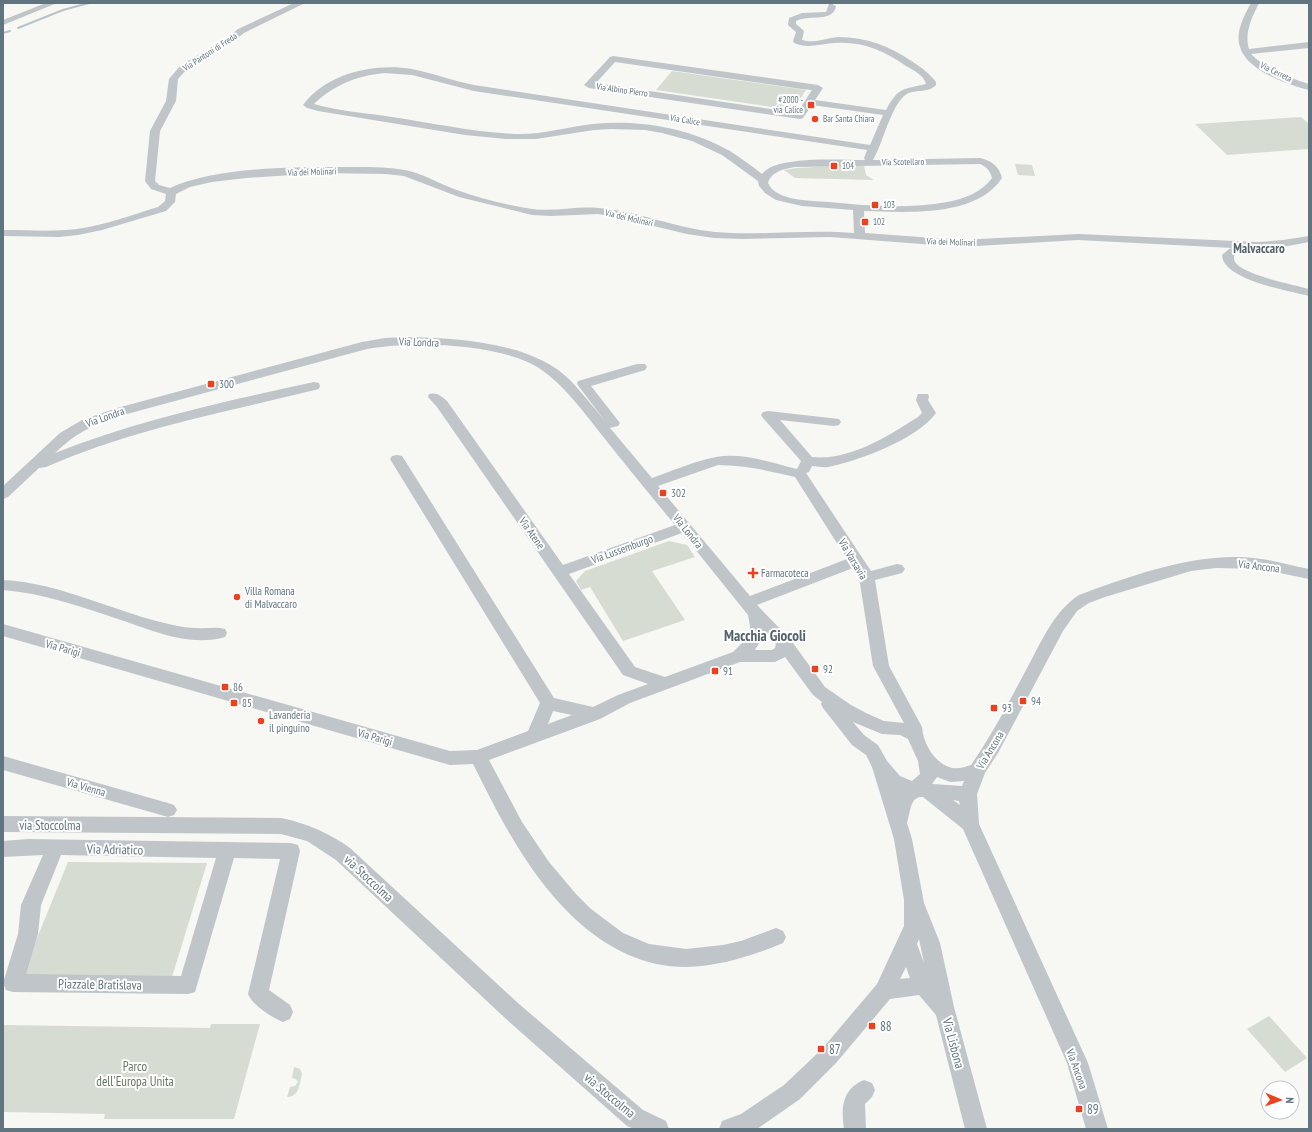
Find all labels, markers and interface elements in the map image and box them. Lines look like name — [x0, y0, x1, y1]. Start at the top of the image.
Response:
street label: Via Pantoni di Freda — [180, 30, 239, 74]
street label: Via Cerreta — [1258, 59, 1294, 84]
street label: Via Albino Pierro — [595, 80, 649, 99]
place label: #2000 - via Calice — [774, 94, 803, 115]
marker: #2000 - via Calice — [806, 100, 816, 110]
street label: Via Calice — [668, 112, 701, 127]
place label: Bar Santa Chiara — [823, 113, 875, 124]
marker: Bar Santa Chiara — [810, 114, 820, 124]
street label: Via Scotellaro — [881, 156, 925, 167]
place label: 104 — [842, 160, 854, 171]
marker: 104 — [829, 161, 839, 171]
street label: Via dei Molinari — [286, 165, 337, 178]
place label: 103 — [883, 199, 895, 210]
marker: 103 — [870, 200, 880, 210]
street label: Via dei Molinari — [603, 206, 654, 228]
place label: 102 — [873, 216, 885, 227]
marker: 102 — [860, 217, 870, 227]
street label: Via dei Molinari — [925, 235, 976, 248]
district label: Malvaccaro — [1233, 240, 1285, 257]
street label: Via Londra — [398, 334, 439, 350]
place label: 300 — [219, 377, 234, 391]
marker: 300 — [206, 379, 216, 389]
street label: Via Londra — [83, 404, 126, 431]
place label: 302 — [671, 486, 686, 500]
marker: 302 — [658, 488, 668, 498]
street label: Via Londra — [669, 510, 706, 551]
street label: Via Atene — [515, 513, 548, 552]
street label: Via Lussemburgo — [588, 531, 655, 567]
street label: Via Varsavia — [835, 535, 871, 582]
street label: Via Ancona — [1236, 556, 1281, 575]
place label: Farmacoteca — [761, 566, 809, 580]
marker: Farmacoteca — [748, 568, 758, 578]
place label: Villa Romana di Malvaccaro — [244, 584, 297, 611]
marker: Villa Romana di Malvaccaro — [232, 592, 242, 602]
district label: Macchia Giocoli — [724, 626, 806, 645]
street label: Via Parigi — [43, 636, 82, 660]
place label: 92 — [823, 662, 833, 676]
place label: 91 — [723, 664, 733, 678]
marker: 92 — [810, 664, 820, 674]
marker: 91 — [710, 666, 720, 676]
place label: 86 — [233, 680, 243, 694]
marker: 86 — [220, 682, 230, 692]
place label: 94 — [1031, 694, 1041, 708]
place label: 85 — [242, 696, 252, 710]
marker: 94 — [1018, 696, 1028, 706]
marker: 85 — [229, 698, 239, 708]
place label: 93 — [1002, 701, 1012, 715]
marker: 93 — [989, 703, 999, 713]
place label: Lavanderia il pinguino — [269, 708, 310, 735]
marker: Lavanderia il pinguino — [256, 716, 266, 726]
street label: Via Parigi — [355, 725, 394, 749]
street label: Via Ancona — [973, 729, 1007, 772]
street label: Via Vienna — [64, 774, 107, 799]
street label: via Stoccolma — [19, 817, 81, 834]
street label: Via Adriatico — [86, 840, 144, 858]
street label: via Stoccolma — [340, 851, 397, 906]
street label: Piazzale Bratislava — [58, 975, 142, 994]
street label: Via Lisbona — [938, 1015, 968, 1070]
place label: 88 — [880, 1018, 892, 1035]
marker: 88 — [867, 1021, 877, 1031]
place label: 87 — [829, 1041, 841, 1058]
marker: 87 — [816, 1044, 826, 1054]
street label: Via Ancona — [1063, 1046, 1091, 1091]
park label: Parco dell'Europa Unita — [96, 1058, 174, 1090]
street label: via Stoccolma — [581, 1069, 639, 1122]
north arrow — [1260, 1080, 1300, 1120]
text: N — [1283, 1097, 1297, 1104]
place label: 89 — [1087, 1101, 1099, 1118]
marker: 89 — [1074, 1104, 1084, 1114]

